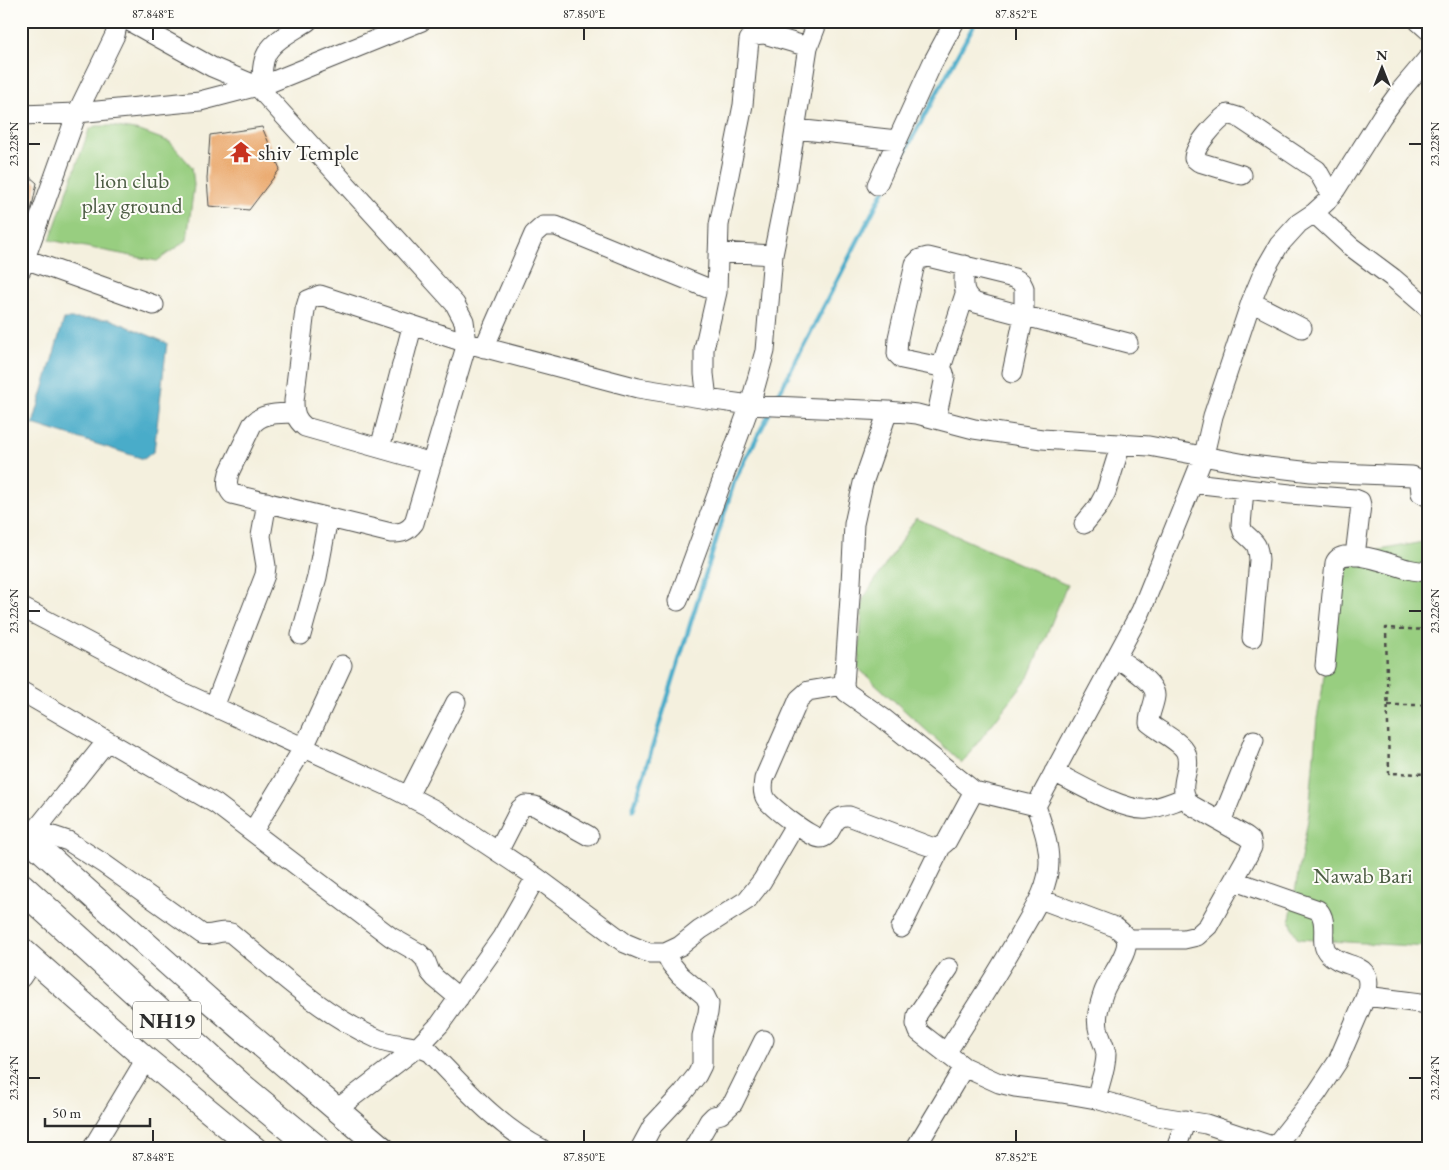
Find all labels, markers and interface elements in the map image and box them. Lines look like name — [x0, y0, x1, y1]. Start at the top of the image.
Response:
text: 87.848°E — [132, 6, 174, 22]
text: 87.850°E — [563, 6, 605, 22]
text: 87.852°E — [995, 6, 1037, 22]
north arrow — [1356, 42, 1406, 92]
text: N — [1376, 46, 1388, 64]
text: 23.228°N — [6, 121, 22, 166]
text: 23.228°N — [1427, 121, 1443, 166]
place label: shiv Temple — [258, 138, 359, 167]
temple icon: shiv Temple — [228, 139, 254, 165]
park label: lion club play ground — [81, 166, 183, 220]
text: 23.226°N — [6, 588, 22, 633]
text: 23.226°N — [1427, 588, 1443, 633]
park label: Nawab Bari — [1313, 861, 1413, 890]
road number: NH19 — [133, 1002, 201, 1038]
text: 23.224°N — [6, 1055, 22, 1100]
text: 23.224°N — [1427, 1055, 1443, 1100]
scale bar — [45, 1095, 150, 1127]
text: 50 m — [52, 1103, 81, 1122]
text: 87.848°E — [132, 1149, 174, 1165]
text: 87.850°E — [563, 1149, 605, 1165]
text: 87.852°E — [995, 1149, 1037, 1165]

